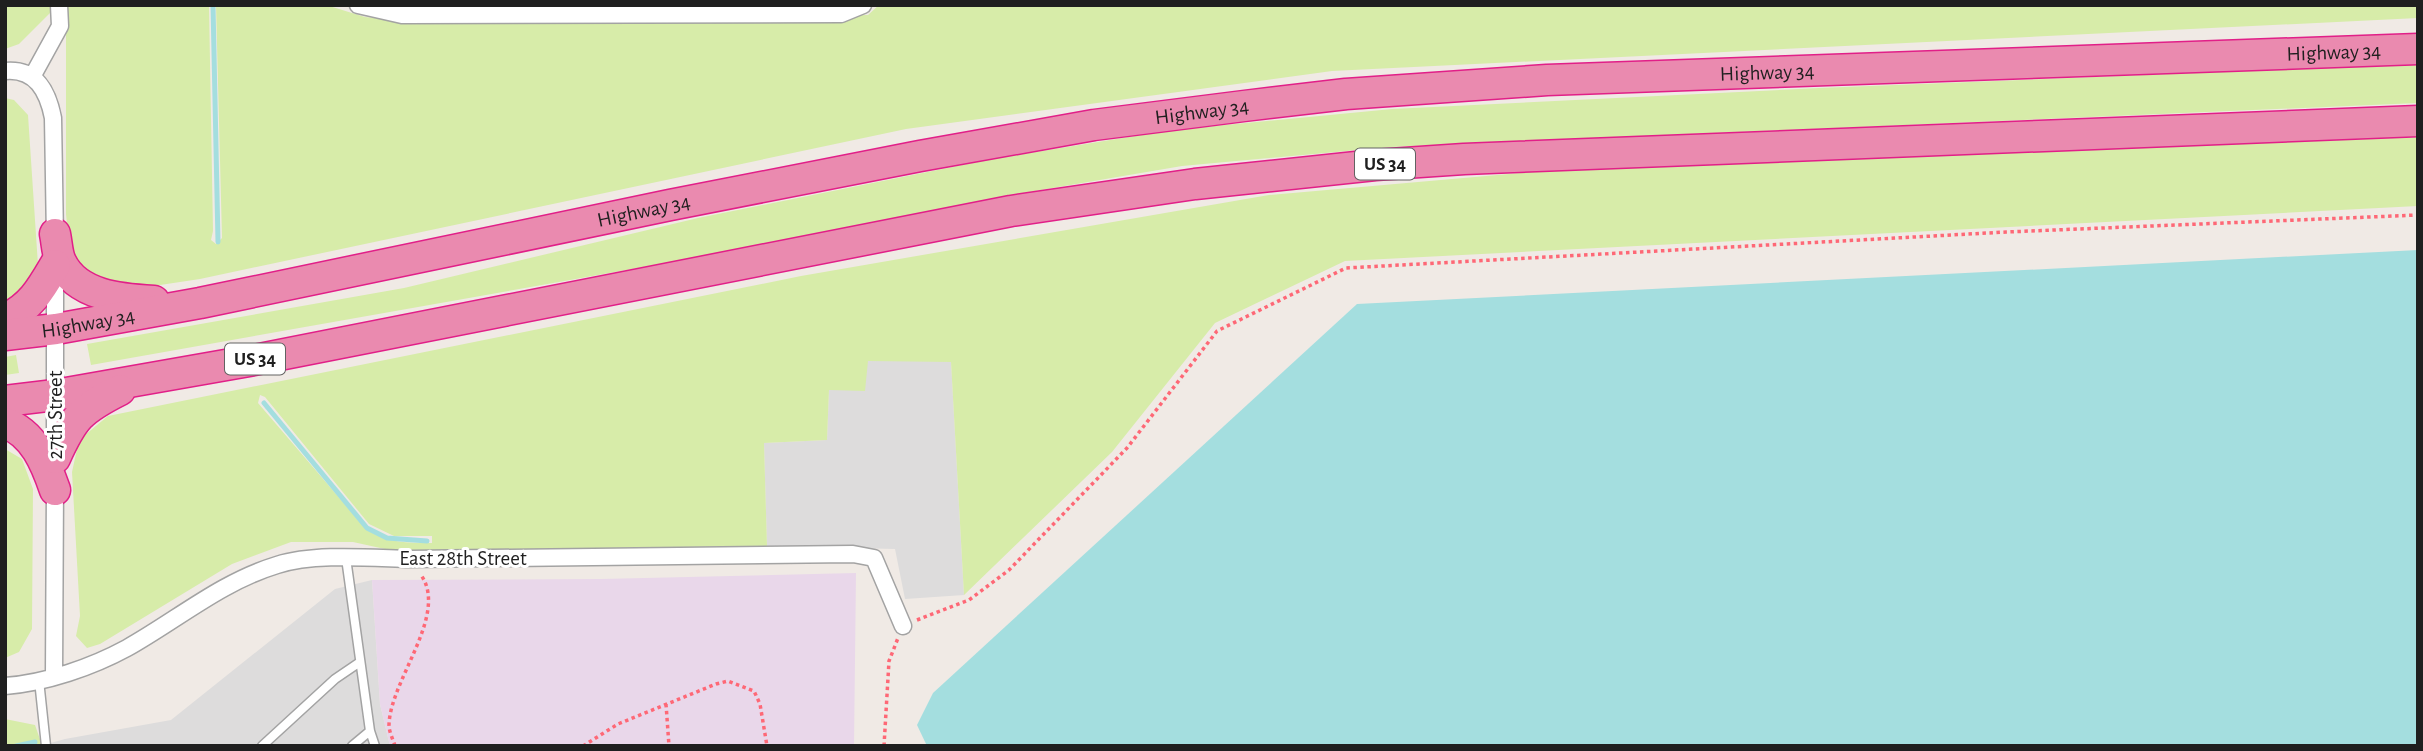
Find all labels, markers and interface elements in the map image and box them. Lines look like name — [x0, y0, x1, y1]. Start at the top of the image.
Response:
street label: Highway 34 — [2286, 40, 2382, 64]
street label: Highway 34 — [1719, 60, 1815, 84]
street label: Highway 34 — [1154, 95, 1250, 128]
road number: US 34 — [1355, 148, 1415, 180]
street label: Highway 34 — [595, 191, 692, 230]
street label: Highway 34 — [40, 304, 137, 341]
road number: US 34 — [225, 344, 285, 374]
street label: 27th Street — [45, 370, 66, 459]
street label: East 28th Street — [399, 548, 527, 569]

